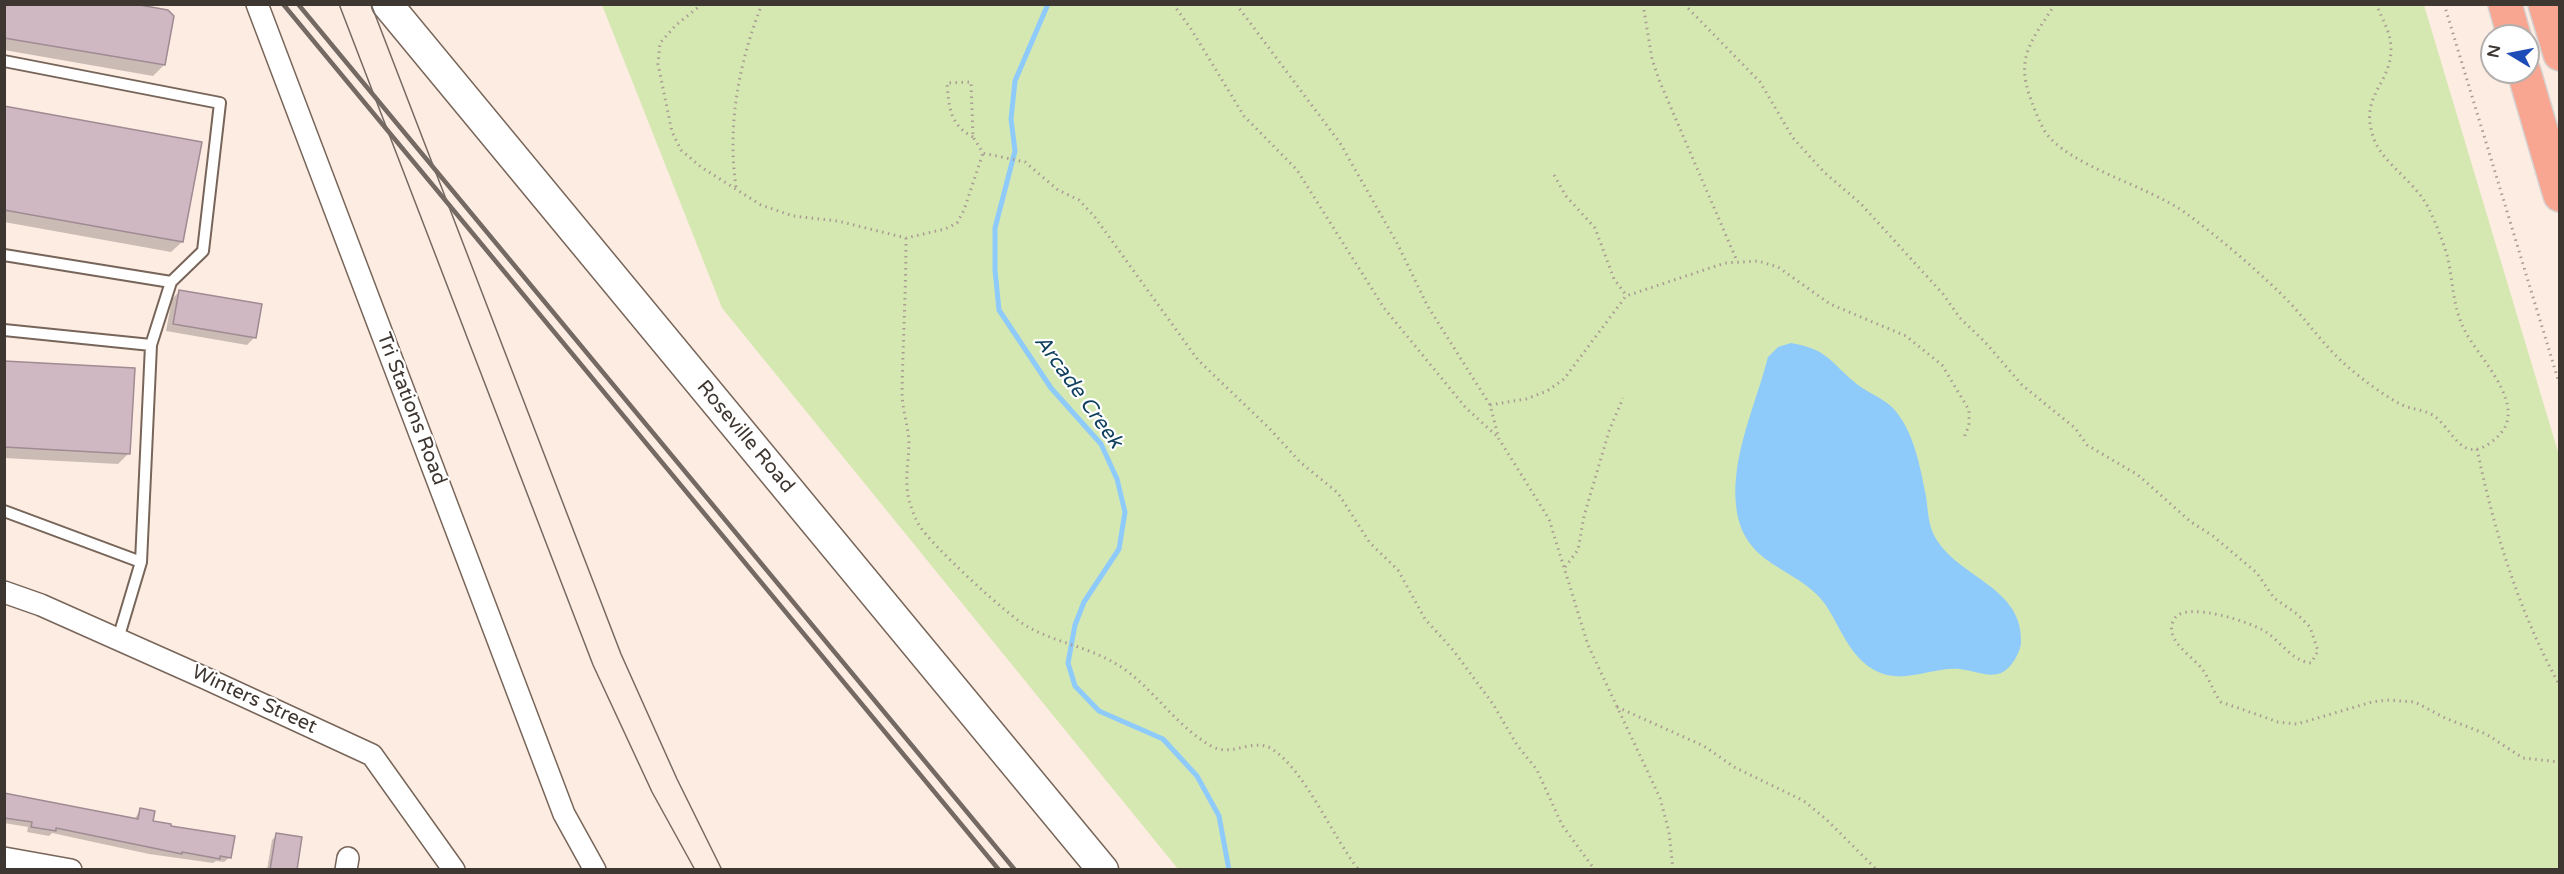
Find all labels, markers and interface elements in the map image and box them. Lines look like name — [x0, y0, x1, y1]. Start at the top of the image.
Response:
north arrow — [2480, 24, 2540, 84]
text: N — [2483, 43, 2505, 59]
street label: Tri Stations Road — [371, 329, 451, 489]
water label: Arcade Creek — [1028, 330, 1128, 454]
street label: Roseville Road — [691, 376, 799, 498]
street label: Winters Street — [188, 661, 320, 739]

